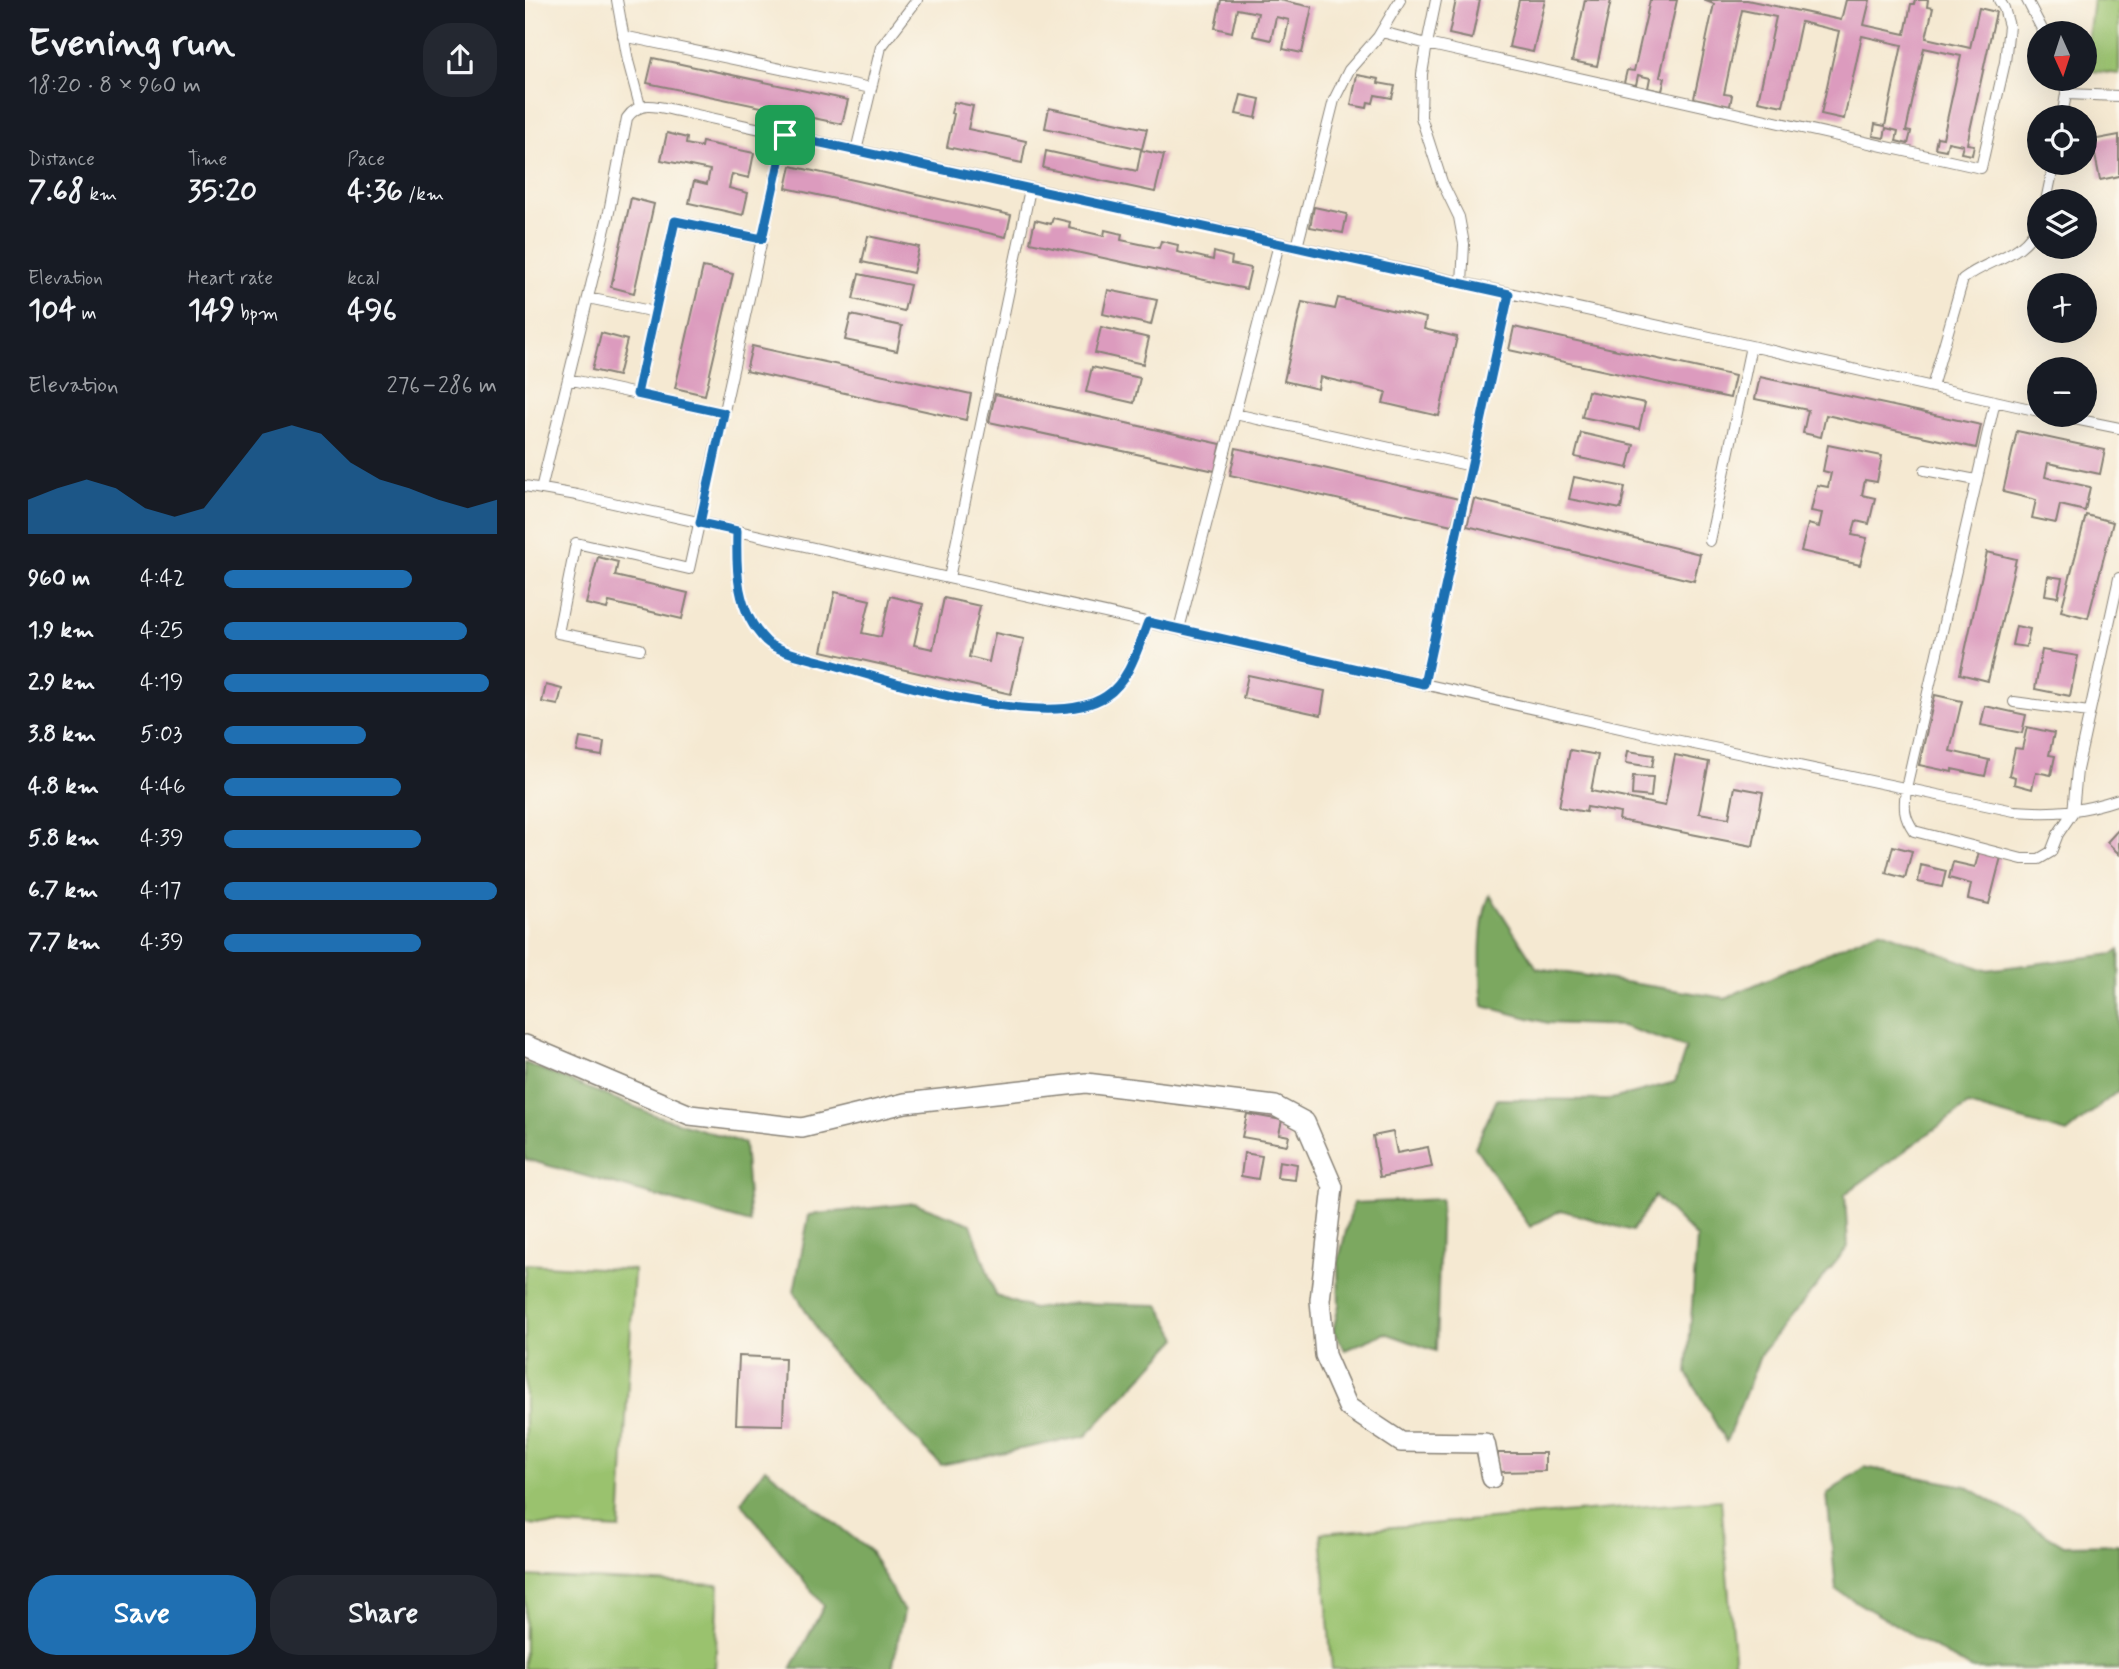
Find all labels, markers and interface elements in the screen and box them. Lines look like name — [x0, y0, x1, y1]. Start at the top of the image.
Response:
text: Evening run — [28, 20, 235, 69]
north arrow — [2027, 21, 2097, 91]
map controls — [2027, 21, 2097, 427]
button: share — [423, 23, 497, 97]
text: 18:20 · 8 × 960 m — [28, 71, 201, 101]
pin — [755, 105, 815, 165]
button: locate — [2027, 105, 2097, 175]
icon: arrive — [766, 116, 804, 154]
text: Distance — [28, 147, 95, 172]
text: Time — [188, 147, 227, 172]
text: Pace — [347, 147, 385, 172]
text: 7.68 — [28, 172, 84, 211]
text: 35:20 — [188, 172, 257, 211]
text: 4:36 — [347, 172, 403, 211]
text: km — [84, 182, 117, 207]
text: /km — [403, 182, 444, 207]
button: layers — [2027, 189, 2097, 259]
text: Elevation — [28, 266, 103, 291]
text: Heart rate — [188, 266, 273, 291]
text: kcal — [347, 266, 379, 291]
button: + — [2027, 273, 2097, 343]
text: 104 — [28, 291, 76, 330]
text: 149 — [188, 291, 235, 330]
text: 496 — [347, 291, 397, 330]
text: m — [76, 301, 97, 326]
text: bpm — [235, 301, 278, 326]
button: − — [2027, 357, 2097, 427]
text: Elevation — [28, 371, 119, 401]
text: 276–286 m — [386, 371, 497, 401]
text: 960 m — [28, 564, 90, 594]
text: 4:42 — [140, 564, 185, 594]
text: 1.9 km — [28, 616, 94, 646]
text: 4:25 — [140, 616, 183, 646]
text: 2.9 km — [28, 668, 95, 698]
text: 4:19 — [140, 668, 184, 698]
text: 3.8 km — [28, 720, 96, 750]
text: 5:03 — [140, 720, 183, 750]
text: 4.8 km — [28, 772, 99, 802]
text: 4:46 — [140, 772, 186, 802]
text: 5.8 km — [28, 824, 99, 854]
text: 4:39 — [140, 824, 184, 854]
text: 6.7 km — [28, 876, 98, 906]
text: 4:17 — [140, 876, 181, 906]
text: 7.7 km — [28, 928, 100, 958]
text: 4:39 — [140, 928, 184, 958]
button: Save — [28, 1575, 256, 1655]
button: Share — [270, 1575, 497, 1655]

